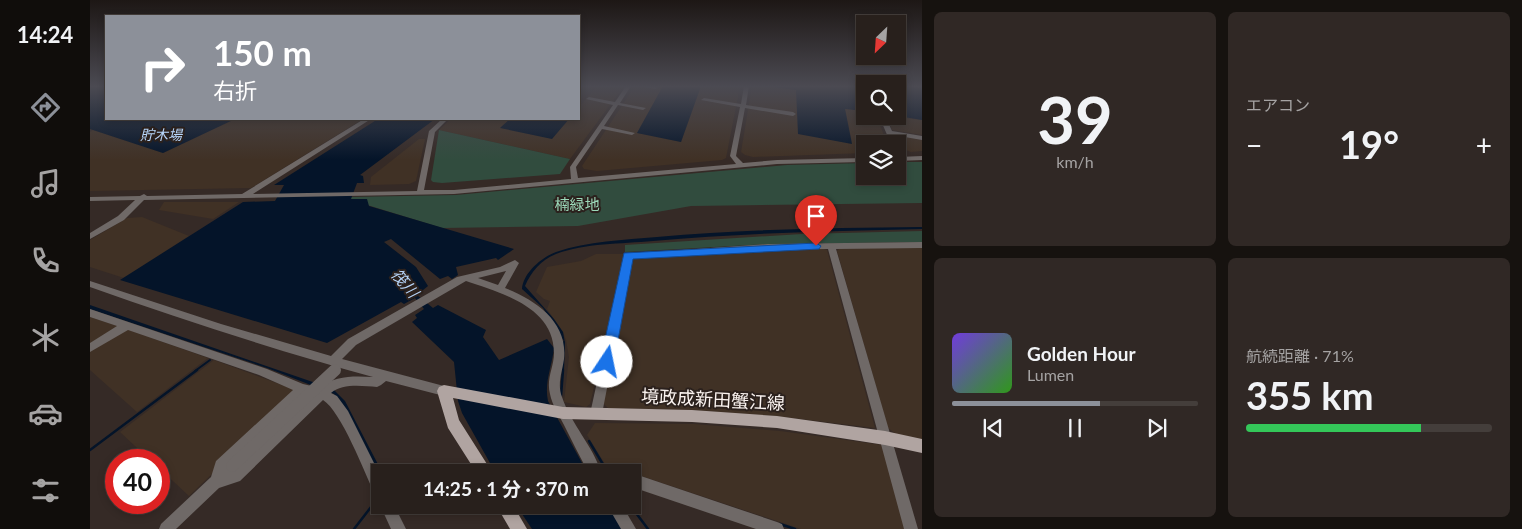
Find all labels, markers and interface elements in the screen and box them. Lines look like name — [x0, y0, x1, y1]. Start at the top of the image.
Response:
north arrow — [856, 15, 906, 65]
map controls — [856, 15, 906, 185]
text: 14:24 — [17, 21, 73, 48]
text: 150 m — [213, 31, 312, 73]
icon: right — [130, 35, 195, 100]
button: search — [856, 75, 906, 125]
text: 右折 — [213, 77, 257, 104]
text: 39 — [1037, 80, 1113, 158]
icon: directions — [28, 90, 63, 125]
text: エアコン — [1246, 95, 1310, 114]
text: 19° — [1339, 121, 1399, 167]
water label: 貯木場 — [140, 126, 184, 143]
text: − — [1246, 128, 1262, 162]
text: + — [1476, 128, 1492, 162]
button: layers — [856, 135, 906, 185]
text: km/h — [1056, 152, 1094, 171]
icon: music — [28, 166, 63, 201]
park label: 楠緑地 — [554, 195, 600, 213]
pin — [795, 195, 837, 246]
icon: arrive — [802, 202, 830, 230]
icon: phone — [28, 243, 63, 278]
water label: 筏川 — [388, 264, 424, 302]
icon: climate — [28, 320, 63, 355]
position arrow — [580, 335, 632, 387]
text: Golden Hour — [1027, 342, 1136, 365]
text: 航続距離 · 71% — [1246, 346, 1354, 365]
text: Lumen — [1027, 365, 1074, 384]
text: 355 km — [1246, 372, 1374, 418]
street label: 境政成新田蟹江線 — [641, 384, 786, 414]
icon: car — [28, 396, 63, 431]
icon: previous — [979, 414, 1007, 442]
icon: pause — [1061, 414, 1089, 442]
icon: next — [1143, 414, 1171, 442]
speed limit sign: 40 — [105, 449, 170, 514]
icon: filters — [28, 473, 63, 508]
text: 14:25 · 1 分 · 370 m — [423, 477, 589, 500]

